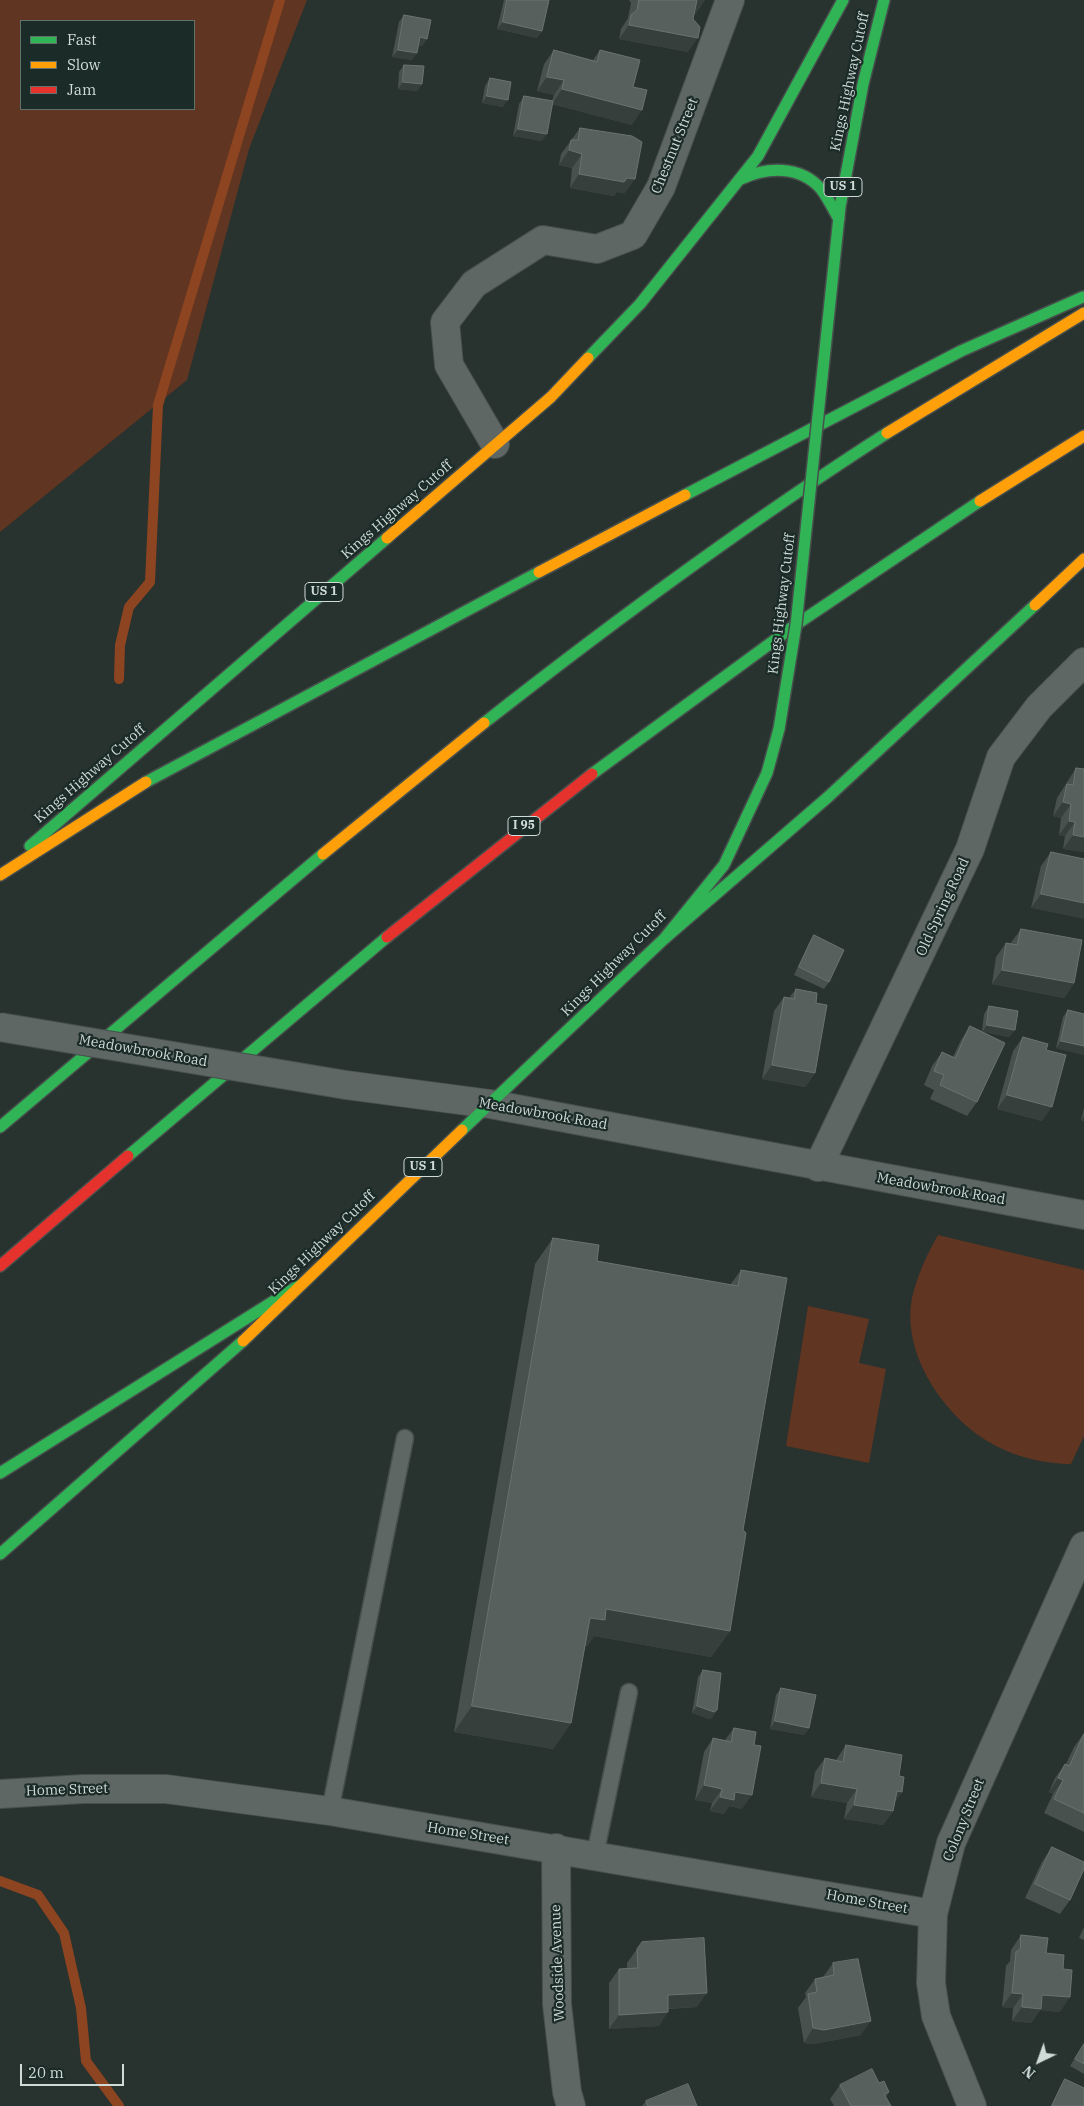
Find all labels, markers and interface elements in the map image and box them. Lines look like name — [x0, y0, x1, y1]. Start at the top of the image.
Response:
street label: Kings Highway Cutoff — [827, 11, 873, 153]
legend — [20, 20, 195, 110]
text: Fast — [67, 30, 97, 49]
text: Slow — [67, 55, 100, 74]
text: Jam — [67, 80, 96, 99]
street label: Chestnut Street — [648, 96, 702, 196]
road number: US 1 — [824, 178, 862, 196]
street label: Kings Highway Cutoff — [338, 457, 456, 563]
street label: Kings Highway Cutoff — [765, 533, 799, 675]
road number: US 1 — [305, 582, 343, 602]
street label: Kings Highway Cutoff — [31, 721, 149, 827]
road number: I 95 — [508, 816, 540, 836]
street label: Old Spring Road — [913, 855, 973, 959]
street label: Kings Highway Cutoff — [558, 908, 670, 1020]
street label: Meadowbrook Road — [78, 1031, 208, 1071]
street label: Meadowbrook Road — [478, 1094, 608, 1134]
road number: US 1 — [404, 1158, 442, 1176]
street label: Meadowbrook Road — [876, 1169, 1006, 1209]
street label: Kings Highway Cutoff — [265, 1188, 379, 1298]
street label: Colony Street — [940, 1776, 988, 1864]
street label: Home Street — [26, 1780, 108, 1800]
street label: Home Street — [426, 1819, 510, 1849]
street label: Home Street — [825, 1887, 909, 1917]
street label: Woodside Avenue — [548, 1904, 568, 2022]
north arrow — [1014, 2036, 1064, 2086]
scale bar — [22, 2054, 126, 2086]
text: N — [1019, 2062, 1039, 2083]
text: 20 m — [28, 2063, 64, 2082]

